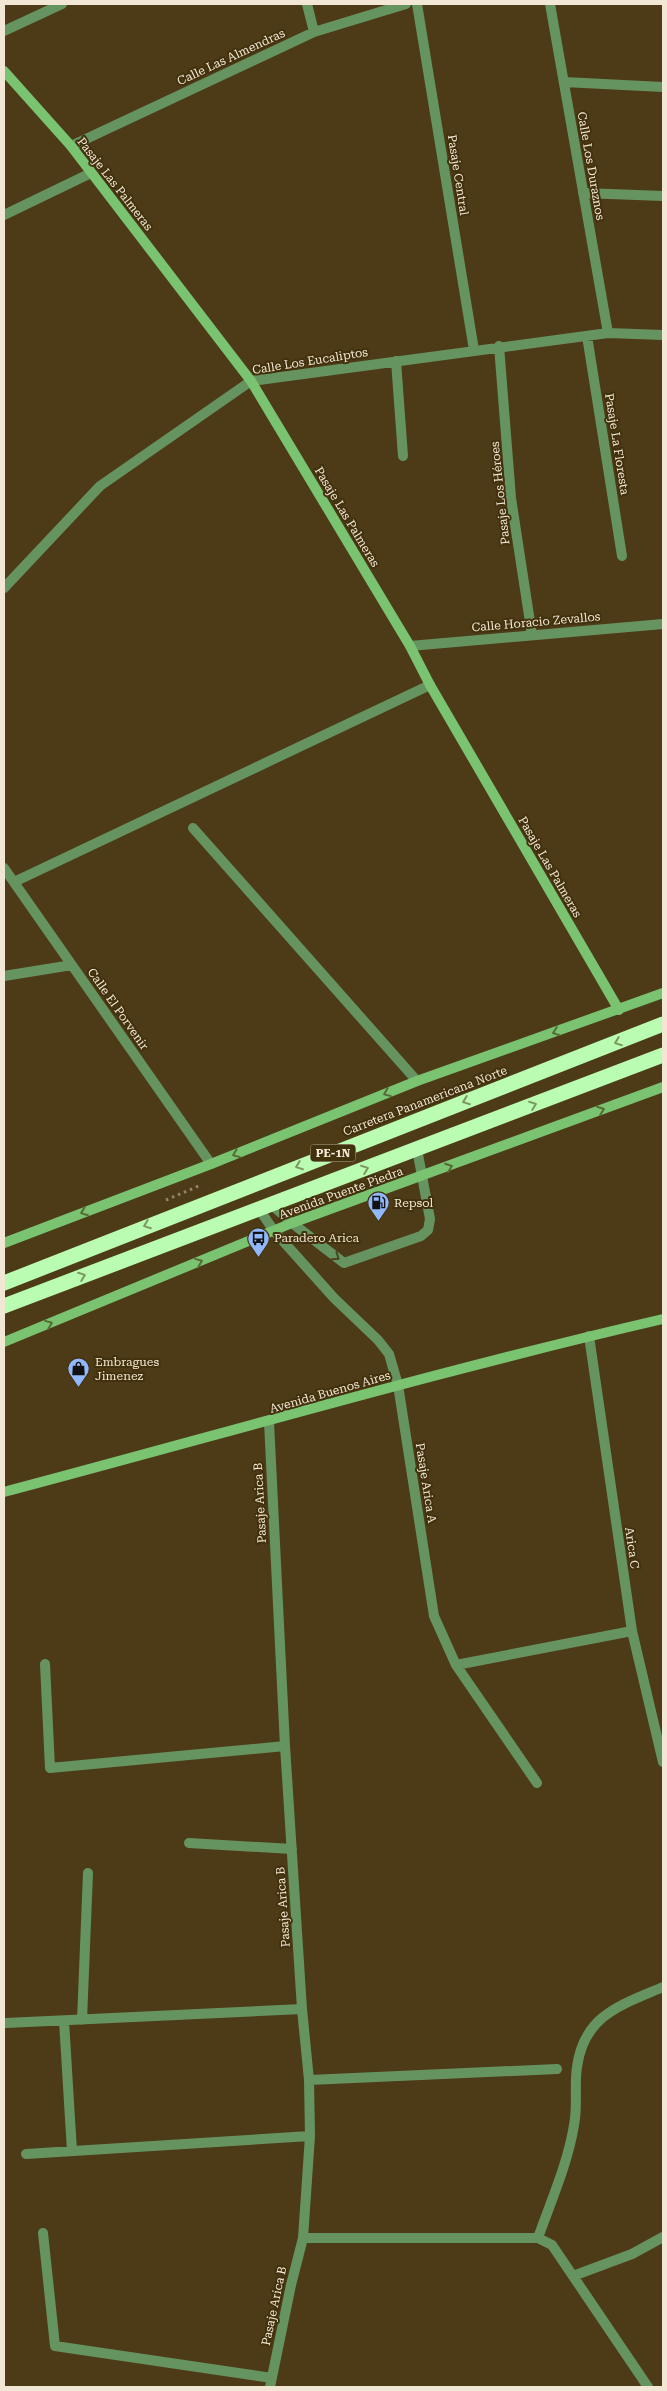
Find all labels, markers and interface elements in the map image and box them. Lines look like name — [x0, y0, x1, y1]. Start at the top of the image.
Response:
street label: Calle Las Almendras — [175, 26, 287, 88]
street label: Calle Los Duraznos — [575, 110, 608, 222]
street label: Pasaje Central — [445, 134, 471, 217]
street label: Pasaje Las Palmeras — [74, 135, 156, 234]
street label: Calle Los Eucaliptos — [251, 345, 369, 377]
street label: Pasaje La Floresta — [602, 392, 632, 496]
street label: Pasaje Los Héroes — [488, 440, 512, 545]
street label: Pasaje Las Palmeras — [312, 464, 383, 570]
street label: Calle Horacio Zevallos — [471, 609, 601, 635]
street label: Pasaje Las Palmeras — [515, 814, 585, 920]
street label: Calle El Porvenir — [85, 966, 151, 1053]
one-way arrow — [552, 1026, 561, 1036]
one-way arrow — [614, 1036, 622, 1046]
street label: Carretera Panamericana Norte — [341, 1063, 509, 1139]
one-way arrow — [383, 1087, 392, 1098]
one-way arrow — [462, 1095, 471, 1105]
one-way arrow — [528, 1101, 537, 1111]
one-way arrow — [597, 1106, 605, 1116]
road number: PE-1N — [310, 1144, 356, 1162]
one-way arrow — [232, 1148, 241, 1158]
one-way arrow — [295, 1160, 303, 1170]
one-way arrow — [444, 1163, 453, 1173]
street label: Avenida Puente Piedra — [277, 1164, 405, 1222]
one-way arrow — [360, 1164, 368, 1174]
fuel station icon: Repsol — [366, 1191, 390, 1222]
place label: Repsol — [394, 1196, 434, 1210]
one-way arrow — [81, 1206, 89, 1216]
one-way arrow — [143, 1219, 152, 1230]
bus stop icon: Paradero Arica — [246, 1226, 270, 1257]
place label: Paradero Arica — [274, 1231, 359, 1245]
one-way arrow — [330, 1251, 339, 1260]
one-way arrow — [194, 1257, 203, 1268]
one-way arrow — [77, 1272, 86, 1282]
one-way arrow — [44, 1319, 53, 1330]
place label: Embragues Jimenez — [95, 1355, 159, 1383]
shop icon: Embragues Jimenez — [67, 1357, 91, 1388]
street label: Avenida Buenos Aires — [268, 1368, 392, 1416]
street label: Pasaje Arica A — [413, 1442, 439, 1525]
street label: Pasaje Arica B — [251, 1462, 269, 1544]
street label: Arica C — [622, 1526, 642, 1570]
street label: Pasaje Arica B — [273, 1866, 293, 1948]
street label: Pasaje Arica B — [259, 2265, 289, 2347]

